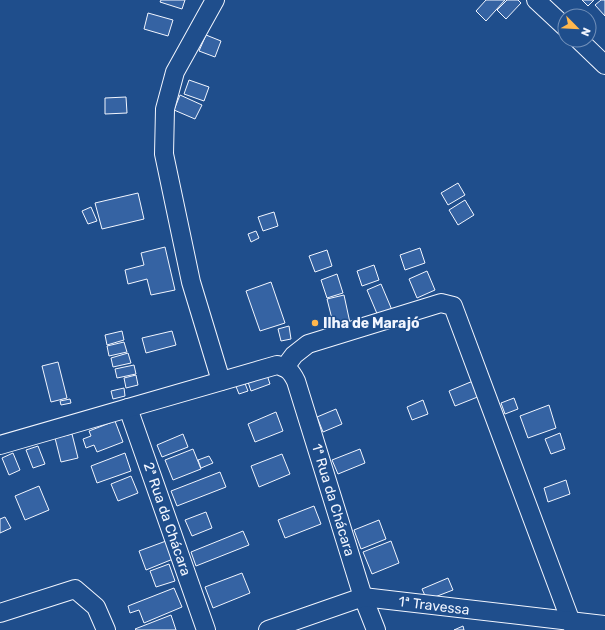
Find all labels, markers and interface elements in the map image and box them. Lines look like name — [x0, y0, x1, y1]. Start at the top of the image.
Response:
north arrow — [557, 8, 597, 48]
text: N — [578, 26, 593, 38]
place label: Ilha de Marajó — [323, 315, 420, 332]
marker: Ilha de Marajó — [310, 318, 320, 328]
street label: 1ª Rua da Chácara — [308, 442, 358, 558]
street label: 2ª Rua da Chácara — [140, 460, 194, 578]
street label: 1ª Travessa — [398, 593, 470, 619]

